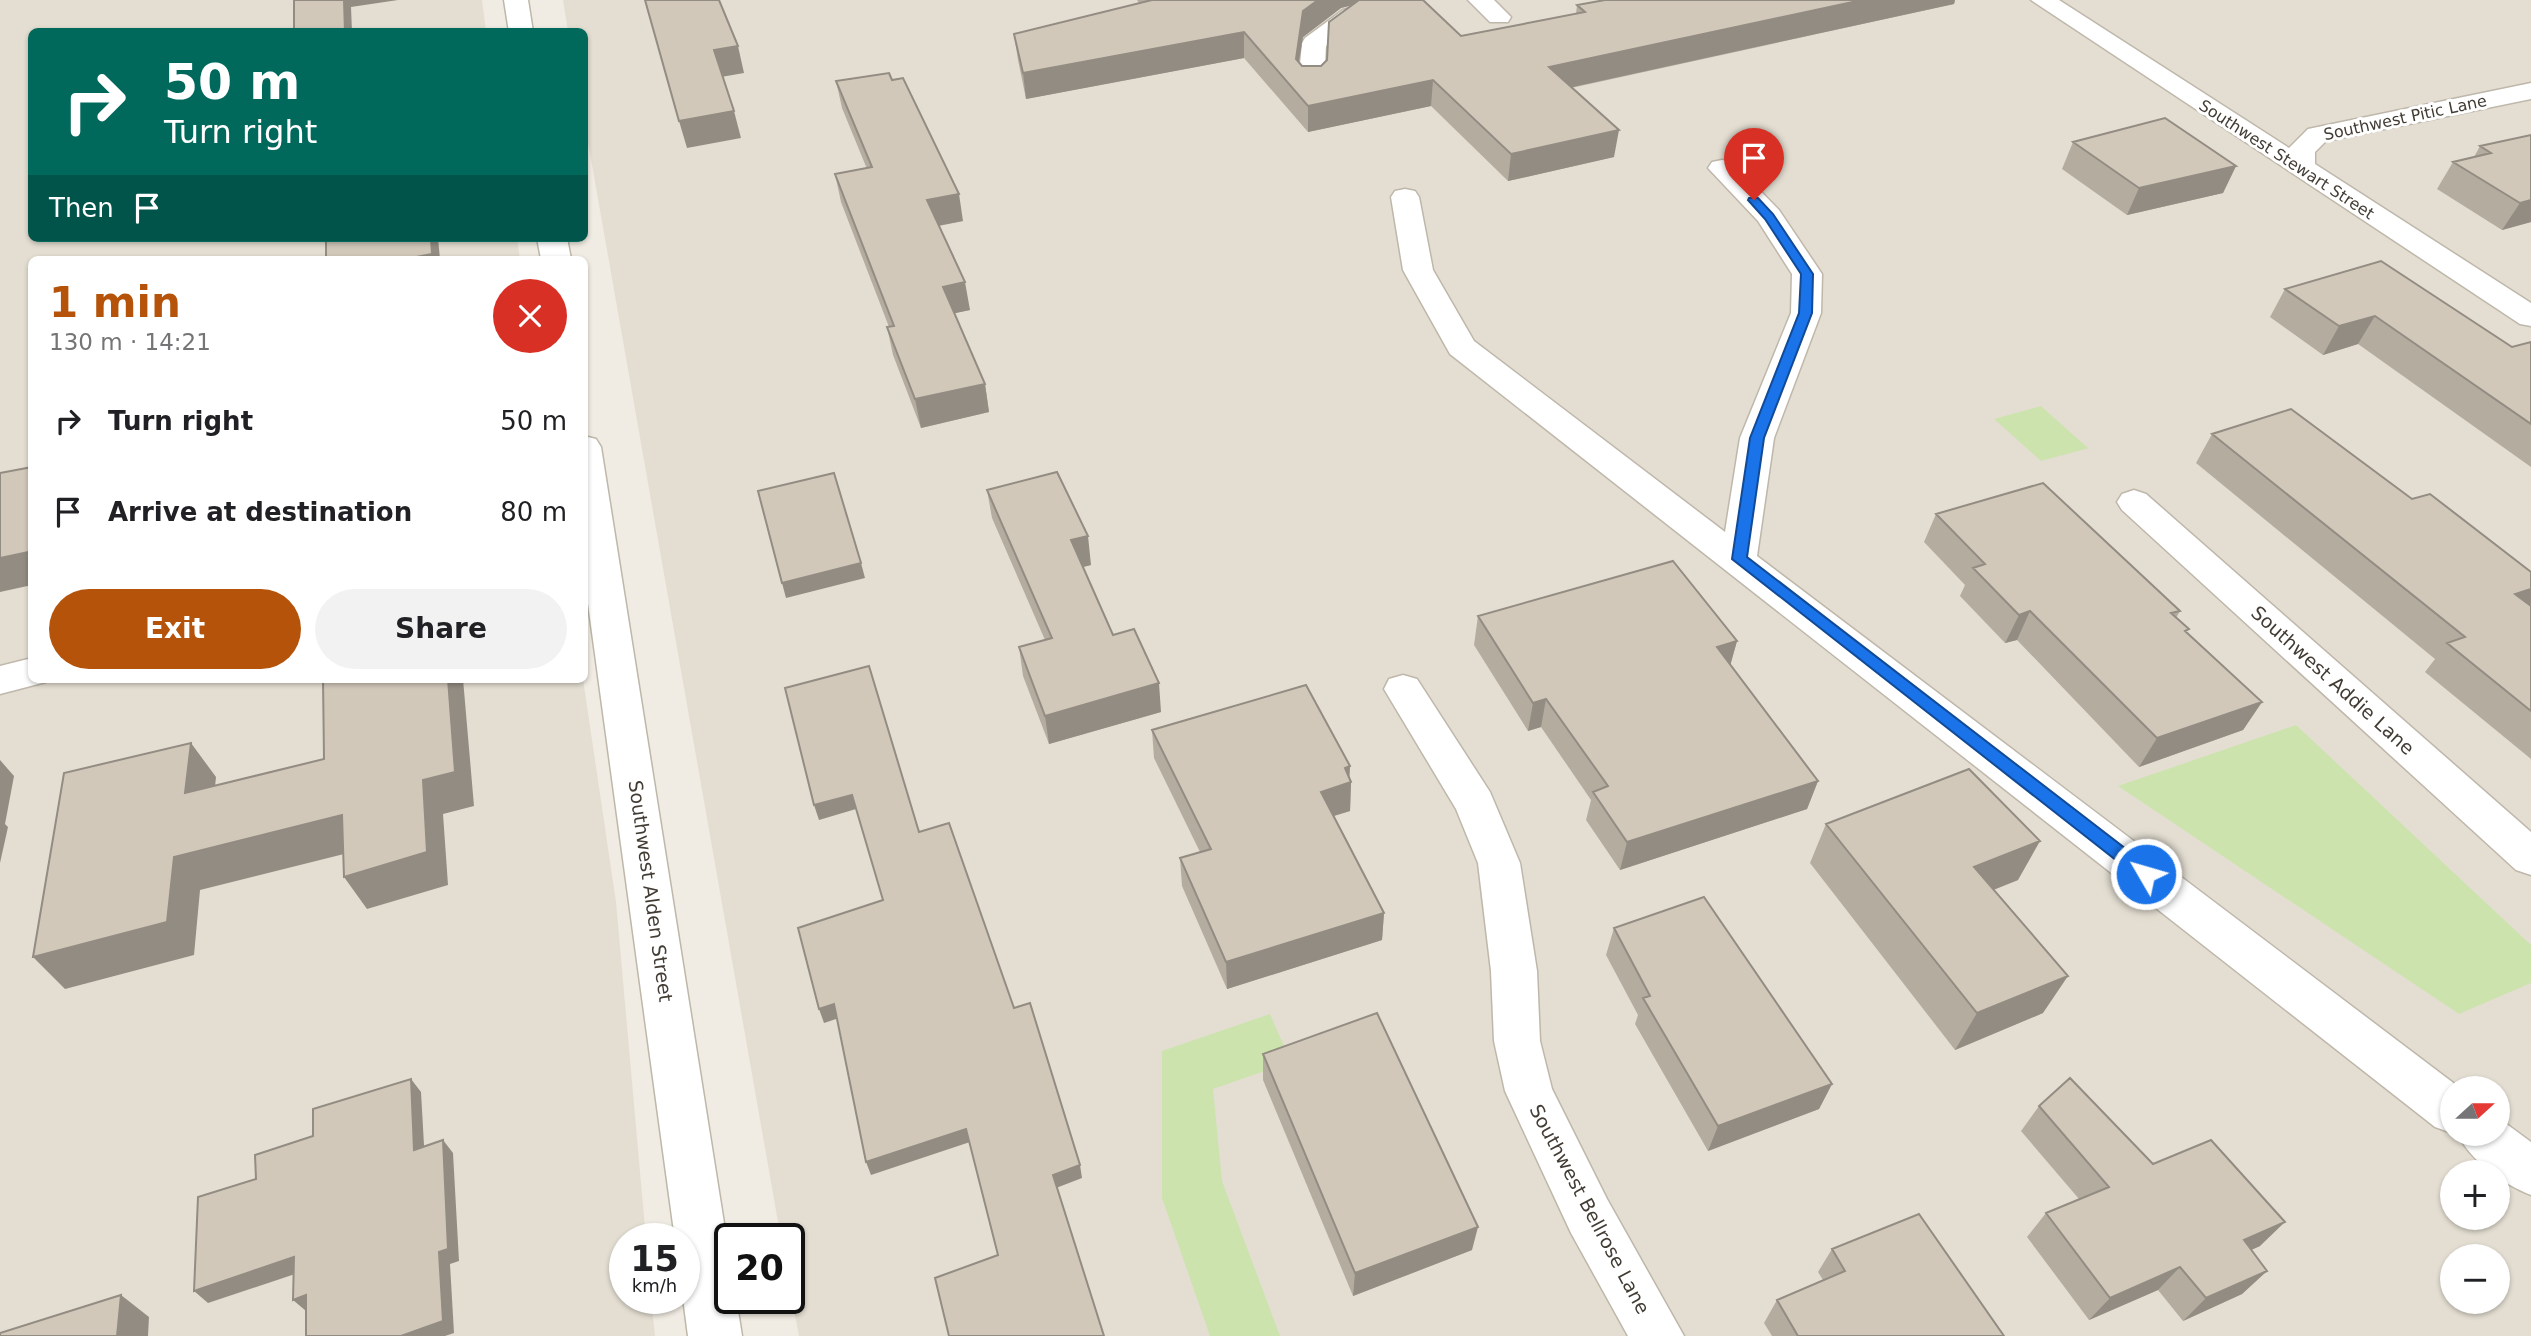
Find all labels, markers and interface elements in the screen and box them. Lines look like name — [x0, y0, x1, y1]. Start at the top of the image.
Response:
text: 50 m — [164, 54, 300, 111]
icon: right — [49, 56, 140, 147]
street label: Southwest Pitic Lane — [2322, 91, 2488, 144]
street label: Southwest Stewart Street — [2196, 96, 2378, 223]
text: Turn right — [164, 113, 317, 151]
pin — [1724, 128, 1784, 200]
icon: arrive — [1735, 139, 1773, 177]
icon: arrive — [128, 189, 166, 227]
text: Then — [49, 193, 114, 223]
text: 1 min — [49, 278, 181, 327]
button: close — [493, 279, 567, 353]
text: 130 m · 14:21 — [49, 329, 211, 355]
icon: right — [49, 402, 87, 440]
text: Turn right — [108, 406, 253, 436]
text: 50 m — [500, 406, 567, 436]
icon: arrive — [49, 493, 87, 531]
text: Arrive at destination — [108, 497, 412, 527]
text: 80 m — [500, 497, 567, 527]
button: Exit — [49, 589, 301, 669]
button: Share — [315, 589, 567, 669]
street label: Southwest Addie Lane — [2247, 601, 2419, 759]
street label: Southwest Alden Street — [625, 779, 677, 1003]
position arrow — [2109, 837, 2183, 911]
north arrow — [2440, 1076, 2510, 1146]
map controls — [2440, 1076, 2510, 1314]
street label: Southwest Bellrose Lane — [1525, 1101, 1655, 1317]
button: + — [2440, 1160, 2510, 1230]
speed limit sign: 20 — [714, 1223, 805, 1314]
text: 15 — [630, 1239, 679, 1279]
button: − — [2440, 1244, 2510, 1314]
text: km/h — [632, 1275, 677, 1296]

